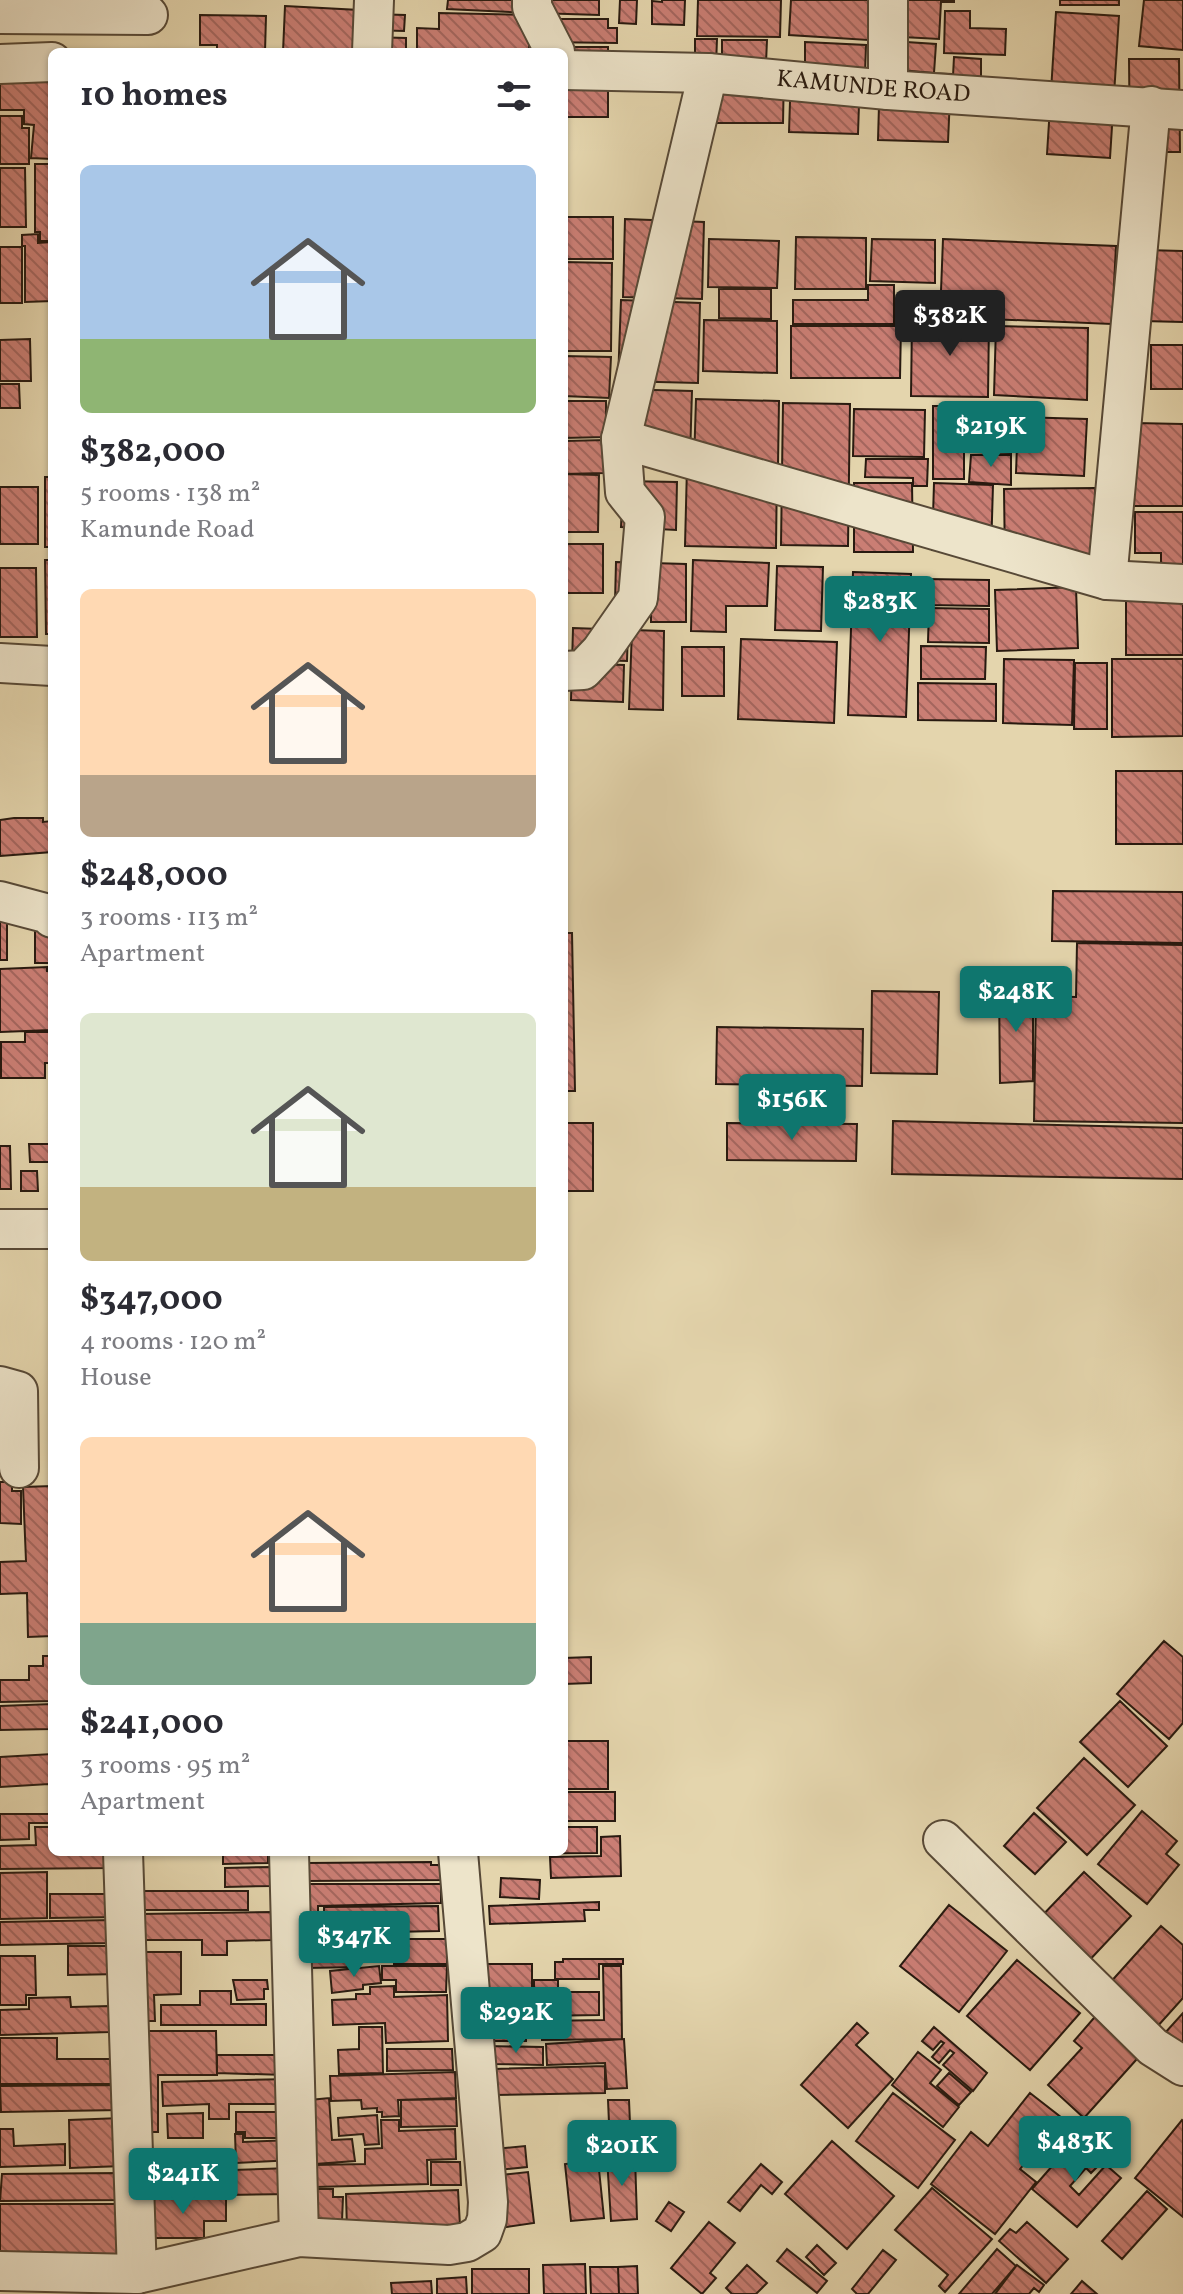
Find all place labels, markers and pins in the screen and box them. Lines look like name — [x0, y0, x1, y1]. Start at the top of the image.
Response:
pin: $382K — [894, 290, 1006, 358]
pin: $219K — [935, 401, 1047, 469]
pin: $283K — [824, 576, 936, 644]
pin: $248K — [960, 966, 1072, 1034]
pin: $156K — [736, 1074, 848, 1142]
pin: $347K — [298, 1911, 410, 1979]
pin: $292K — [460, 1987, 572, 2055]
pin: $483K — [1019, 2116, 1131, 2184]
pin: $201K — [566, 2120, 678, 2188]
pin: $241K — [127, 2148, 239, 2216]

